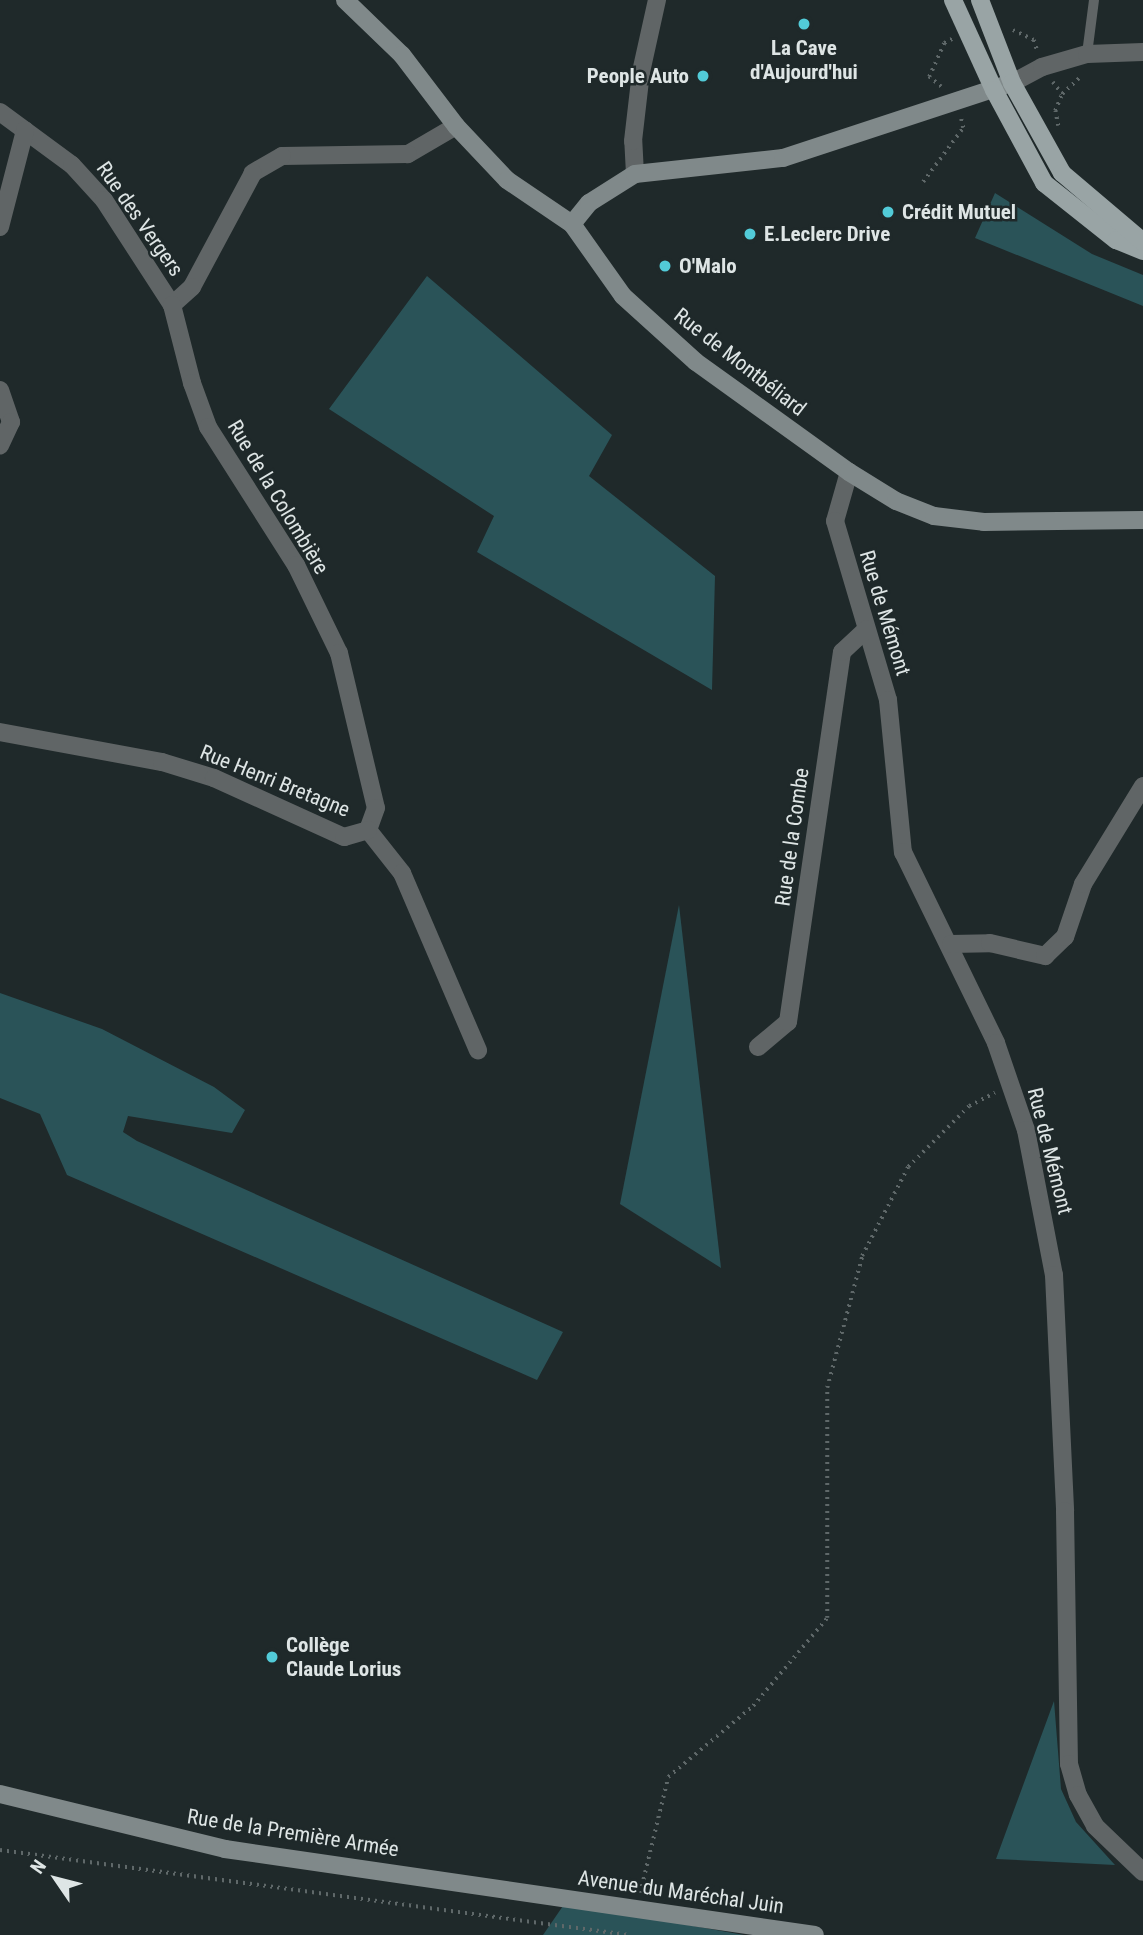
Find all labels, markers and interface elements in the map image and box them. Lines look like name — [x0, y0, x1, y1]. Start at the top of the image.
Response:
marker: La Cave d'Aujourd'hui — [796, 16, 812, 32]
place label: La Cave d'Aujourd'hui — [750, 35, 858, 85]
place label: People Auto — [587, 63, 689, 89]
marker: People Auto — [695, 68, 711, 84]
street label: Rue des Vergers — [91, 157, 189, 281]
place label: Crédit Mutuel — [902, 199, 1016, 225]
marker: Crédit Mutuel — [880, 204, 896, 220]
place label: E.Leclerc Drive — [764, 221, 890, 247]
marker: E.Leclerc Drive — [742, 226, 758, 242]
place label: O'Malo — [679, 253, 737, 279]
marker: O'Malo — [657, 258, 673, 274]
street label: Rue de Montbéliard — [669, 303, 811, 421]
street label: Rue de la Colombière — [222, 415, 334, 579]
street label: Rue de Mémont — [854, 547, 916, 679]
street label: Rue Henri Bretagne — [196, 740, 354, 822]
street label: Rue de la Combe — [770, 766, 814, 908]
street label: Rue de Mémont — [1022, 1085, 1078, 1217]
place label: Collège Claude Lorius — [286, 1632, 401, 1682]
marker: Collège Claude Lorius — [264, 1649, 280, 1665]
street label: Rue de la Première Armée — [185, 1804, 401, 1862]
north arrow — [21, 1844, 91, 1914]
text: N — [26, 1855, 51, 1878]
street label: Avenue du Maréchal Juin — [577, 1865, 785, 1919]

